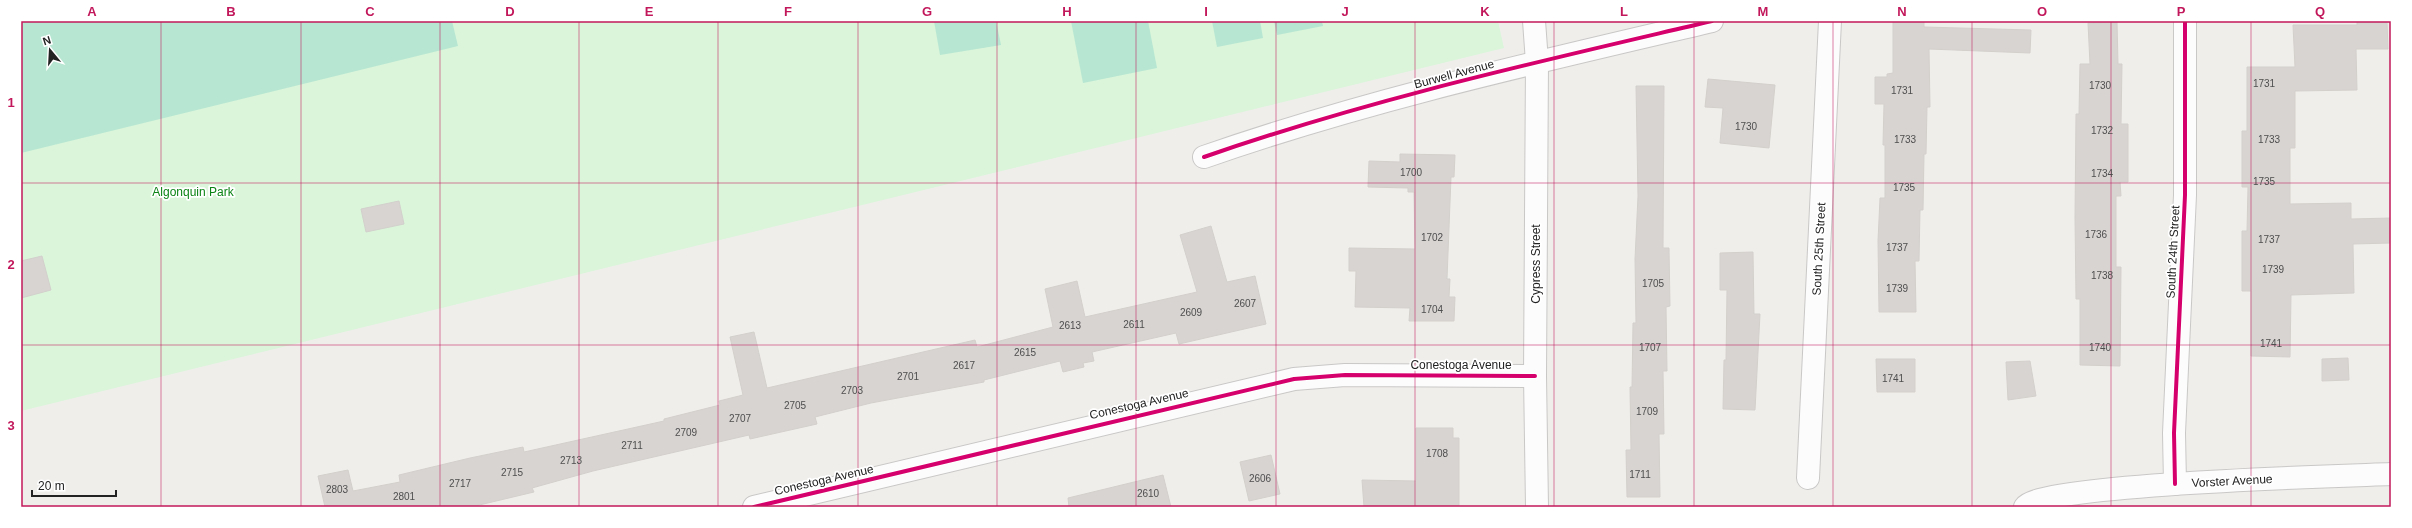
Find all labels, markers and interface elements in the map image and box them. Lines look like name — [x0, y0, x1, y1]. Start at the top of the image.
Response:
text: A — [87, 4, 97, 19]
text: B — [226, 4, 236, 19]
text: C — [365, 4, 375, 19]
text: D — [505, 4, 515, 19]
text: E — [645, 4, 654, 19]
text: F — [784, 4, 792, 19]
text: G — [922, 4, 932, 19]
text: H — [1062, 4, 1072, 19]
text: I — [1204, 4, 1208, 19]
text: J — [1341, 4, 1349, 19]
text: K — [1480, 4, 1490, 19]
text: L — [1620, 4, 1628, 19]
text: M — [1758, 4, 1768, 19]
text: N — [1897, 4, 1907, 19]
text: O — [2037, 4, 2047, 19]
text: P — [2177, 4, 2186, 19]
text: Q — [2315, 4, 2325, 19]
north arrow — [30, 30, 70, 70]
text: N — [41, 34, 53, 47]
street label: Burwell Avenue — [1412, 56, 1496, 91]
house number: 1731 — [2253, 78, 2276, 89]
house number: 1730 — [2089, 80, 2112, 91]
house number: 1731 — [1891, 85, 1914, 96]
text: 1 — [7, 95, 15, 110]
house number: 1730 — [1735, 121, 1758, 132]
house number: 1732 — [2091, 125, 2114, 136]
house number: 1733 — [1894, 134, 1917, 145]
house number: 1733 — [2258, 134, 2281, 145]
house number: 1700 — [1400, 167, 1423, 178]
house number: 1734 — [2091, 168, 2114, 179]
house number: 1735 — [2253, 176, 2276, 187]
house number: 1735 — [1893, 182, 1916, 193]
park label: Algonquin Park — [152, 185, 235, 199]
street label: South 25th Street — [1810, 201, 1828, 296]
street label: South 24th Street — [2164, 204, 2182, 299]
street label: Cypress Street — [1529, 224, 1543, 304]
house number: 1736 — [2085, 229, 2108, 240]
house number: 1702 — [1421, 232, 1444, 243]
house number: 1737 — [2258, 234, 2281, 245]
house number: 1737 — [1886, 242, 1909, 253]
text: 2 — [7, 257, 15, 272]
house number: 1739 — [2262, 264, 2285, 275]
house number: 1738 — [2091, 270, 2114, 281]
house number: 1705 — [1642, 278, 1665, 289]
house number: 1739 — [1886, 283, 1909, 294]
house number: 2607 — [1234, 298, 1257, 309]
house number: 1704 — [1421, 304, 1444, 315]
house number: 2609 — [1180, 307, 1203, 318]
house number: 2611 — [1123, 319, 1145, 330]
house number: 2613 — [1059, 320, 1082, 331]
house number: 1741 — [2260, 338, 2283, 349]
house number: 1707 — [1639, 342, 1662, 353]
house number: 1740 — [2089, 342, 2112, 353]
house number: 2615 — [1014, 347, 1037, 358]
street label: Conestoga Avenue — [1410, 358, 1512, 372]
house number: 2617 — [953, 360, 976, 371]
house number: 2701 — [897, 371, 920, 382]
house number: 1741 — [1882, 373, 1905, 384]
house number: 2703 — [841, 385, 864, 396]
street label: Conestoga Avenue — [1088, 386, 1190, 422]
house number: 2705 — [784, 400, 807, 411]
house number: 1709 — [1636, 406, 1659, 417]
house number: 2707 — [729, 413, 752, 424]
text: 3 — [7, 418, 15, 433]
house number: 2709 — [675, 427, 698, 438]
house number: 2711 — [621, 440, 643, 451]
house number: 1708 — [1426, 448, 1449, 459]
house number: 2713 — [560, 455, 583, 466]
street label: Conestoga Avenue — [773, 462, 875, 498]
house number: 2715 — [501, 467, 524, 478]
house number: 1711 — [1629, 469, 1651, 480]
scale bar — [32, 472, 116, 498]
street label: Vorster Avenue — [2191, 472, 2273, 490]
house number: 2606 — [1249, 473, 1272, 484]
house number: 2717 — [449, 478, 472, 489]
text: 20 m — [38, 479, 65, 493]
house number: 2803 — [326, 484, 349, 495]
house number: 2610 — [1137, 488, 1160, 499]
house number: 2801 — [393, 491, 416, 502]

